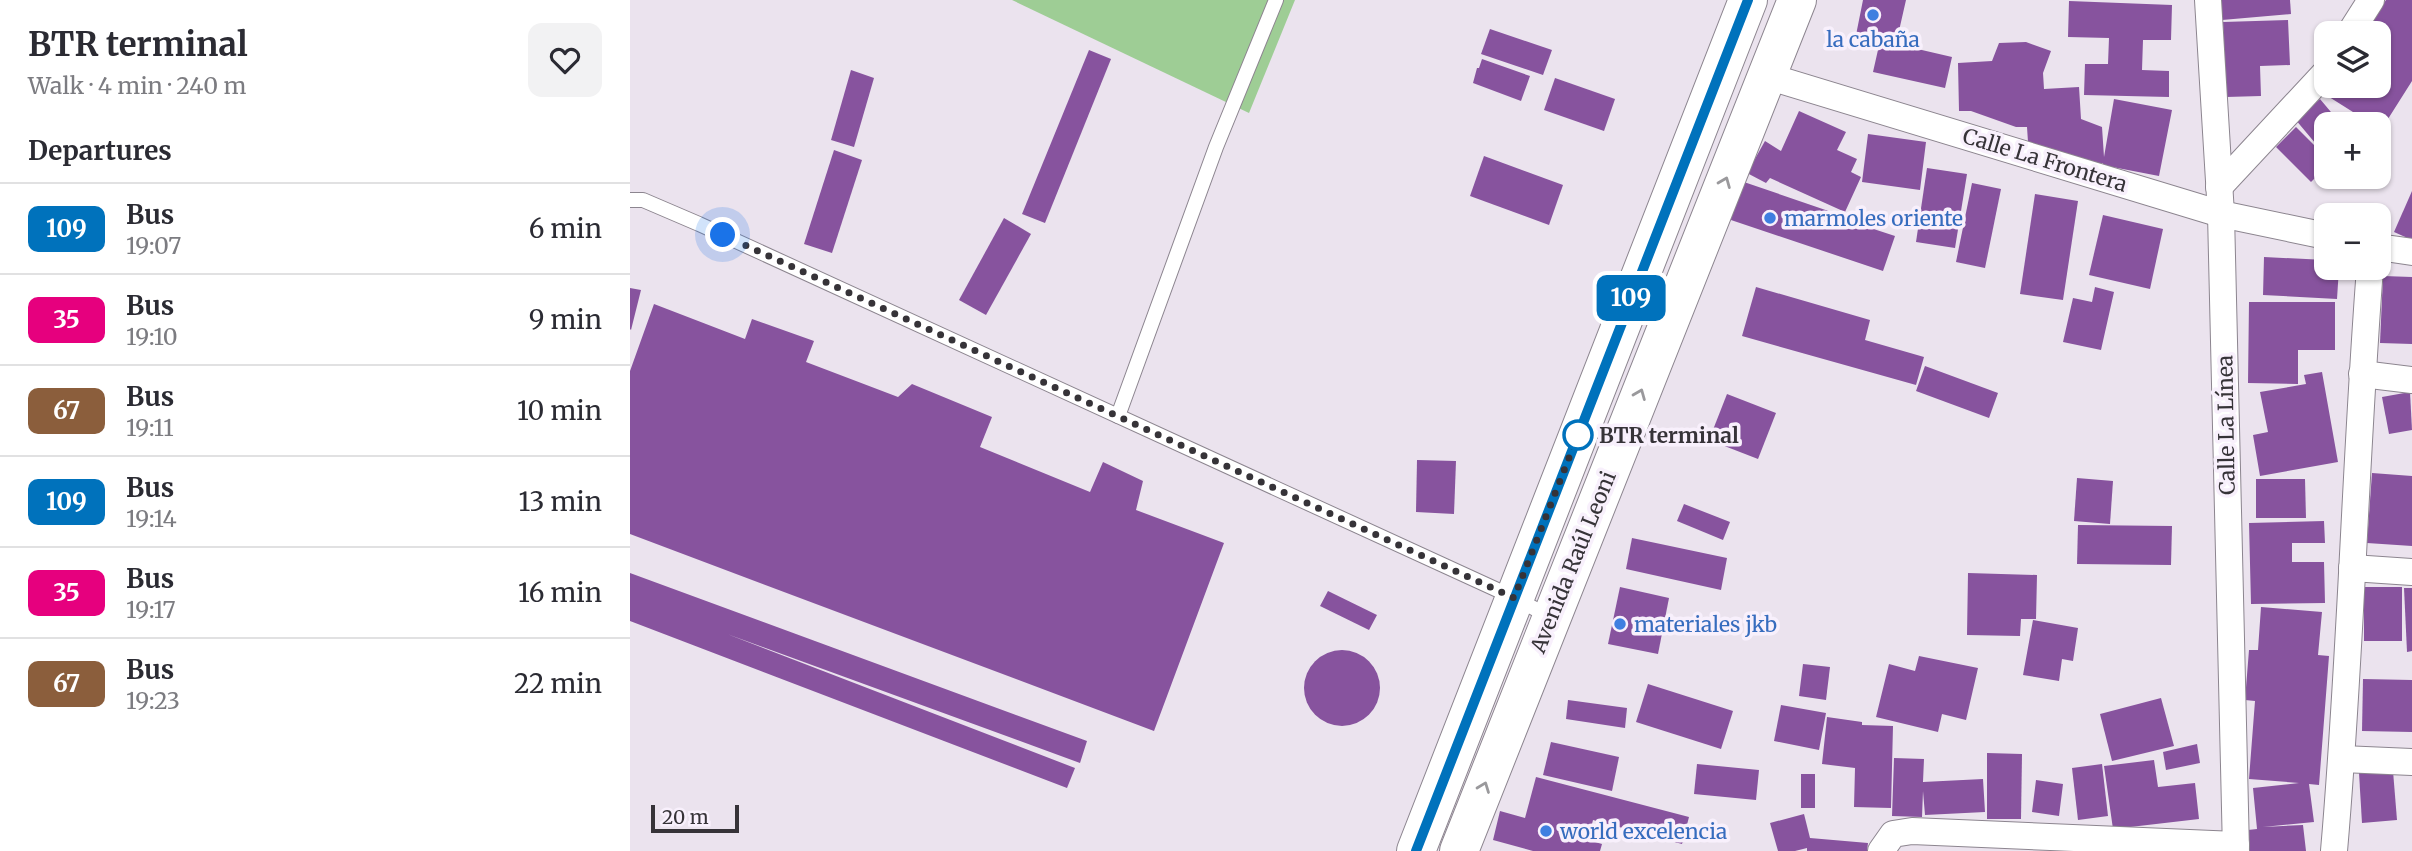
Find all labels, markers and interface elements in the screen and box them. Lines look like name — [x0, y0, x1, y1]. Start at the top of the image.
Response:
marker: la cabaña — [1865, 7, 1881, 23]
map controls — [2314, 21, 2391, 280]
button: layers — [2314, 21, 2391, 98]
button: heart — [528, 23, 602, 97]
text: BTR terminal — [28, 24, 248, 65]
place label: la cabaña — [1826, 26, 1920, 53]
text: Walk · 4 min · 240 m — [28, 71, 246, 100]
button: + — [2314, 112, 2391, 189]
street label: Calle La Frontera — [1960, 122, 2130, 198]
text: Departures — [28, 134, 172, 167]
one-way arrow — [1716, 177, 1730, 189]
text: Bus — [126, 198, 174, 231]
button: − — [2314, 203, 2391, 280]
place label: marmoles oriente — [1784, 205, 1963, 232]
marker: marmoles oriente — [1762, 210, 1778, 226]
text: 6 min — [529, 212, 602, 245]
text: 109 — [46, 213, 87, 244]
your location — [705, 217, 740, 252]
text: 19:07 — [126, 231, 181, 260]
line badge: 109 — [1591, 275, 1671, 321]
text: 109 — [1611, 282, 1651, 313]
text: Bus — [126, 289, 174, 322]
text: 9 min — [529, 303, 602, 336]
text: 35 — [53, 304, 80, 335]
text: 19:10 — [126, 322, 178, 351]
street label: Calle La Línea — [2211, 355, 2241, 495]
text: Bus — [126, 380, 174, 413]
one-way arrow — [1632, 388, 1646, 400]
text: 10 min — [517, 394, 602, 427]
text: 67 — [53, 395, 80, 426]
text: 19:11 — [126, 413, 174, 442]
marker: BTR terminal — [1563, 420, 1593, 450]
place label: BTR terminal — [1599, 422, 1739, 449]
street label: Avenida Raúl Leoni — [1524, 467, 1622, 658]
text: Bus — [126, 471, 174, 504]
text: 13 min — [518, 485, 602, 518]
text: 109 — [46, 486, 87, 517]
text: 19:14 — [126, 504, 177, 533]
text: Bus — [126, 562, 174, 595]
text: 16 min — [518, 576, 602, 609]
text: 35 — [53, 577, 80, 608]
text: 19:17 — [126, 595, 176, 624]
place label: materiales jkb — [1634, 611, 1777, 638]
marker: materiales jkb — [1612, 616, 1628, 632]
text: Bus — [126, 653, 174, 686]
text: 22 min — [514, 667, 602, 700]
text: 67 — [53, 668, 80, 699]
text: 19:23 — [126, 686, 180, 715]
one-way arrow — [1476, 782, 1490, 794]
scale bar — [651, 802, 738, 834]
text: 20 m — [662, 805, 709, 829]
place label: world excelencia — [1559, 818, 1727, 845]
marker: world excelencia — [1538, 823, 1554, 839]

